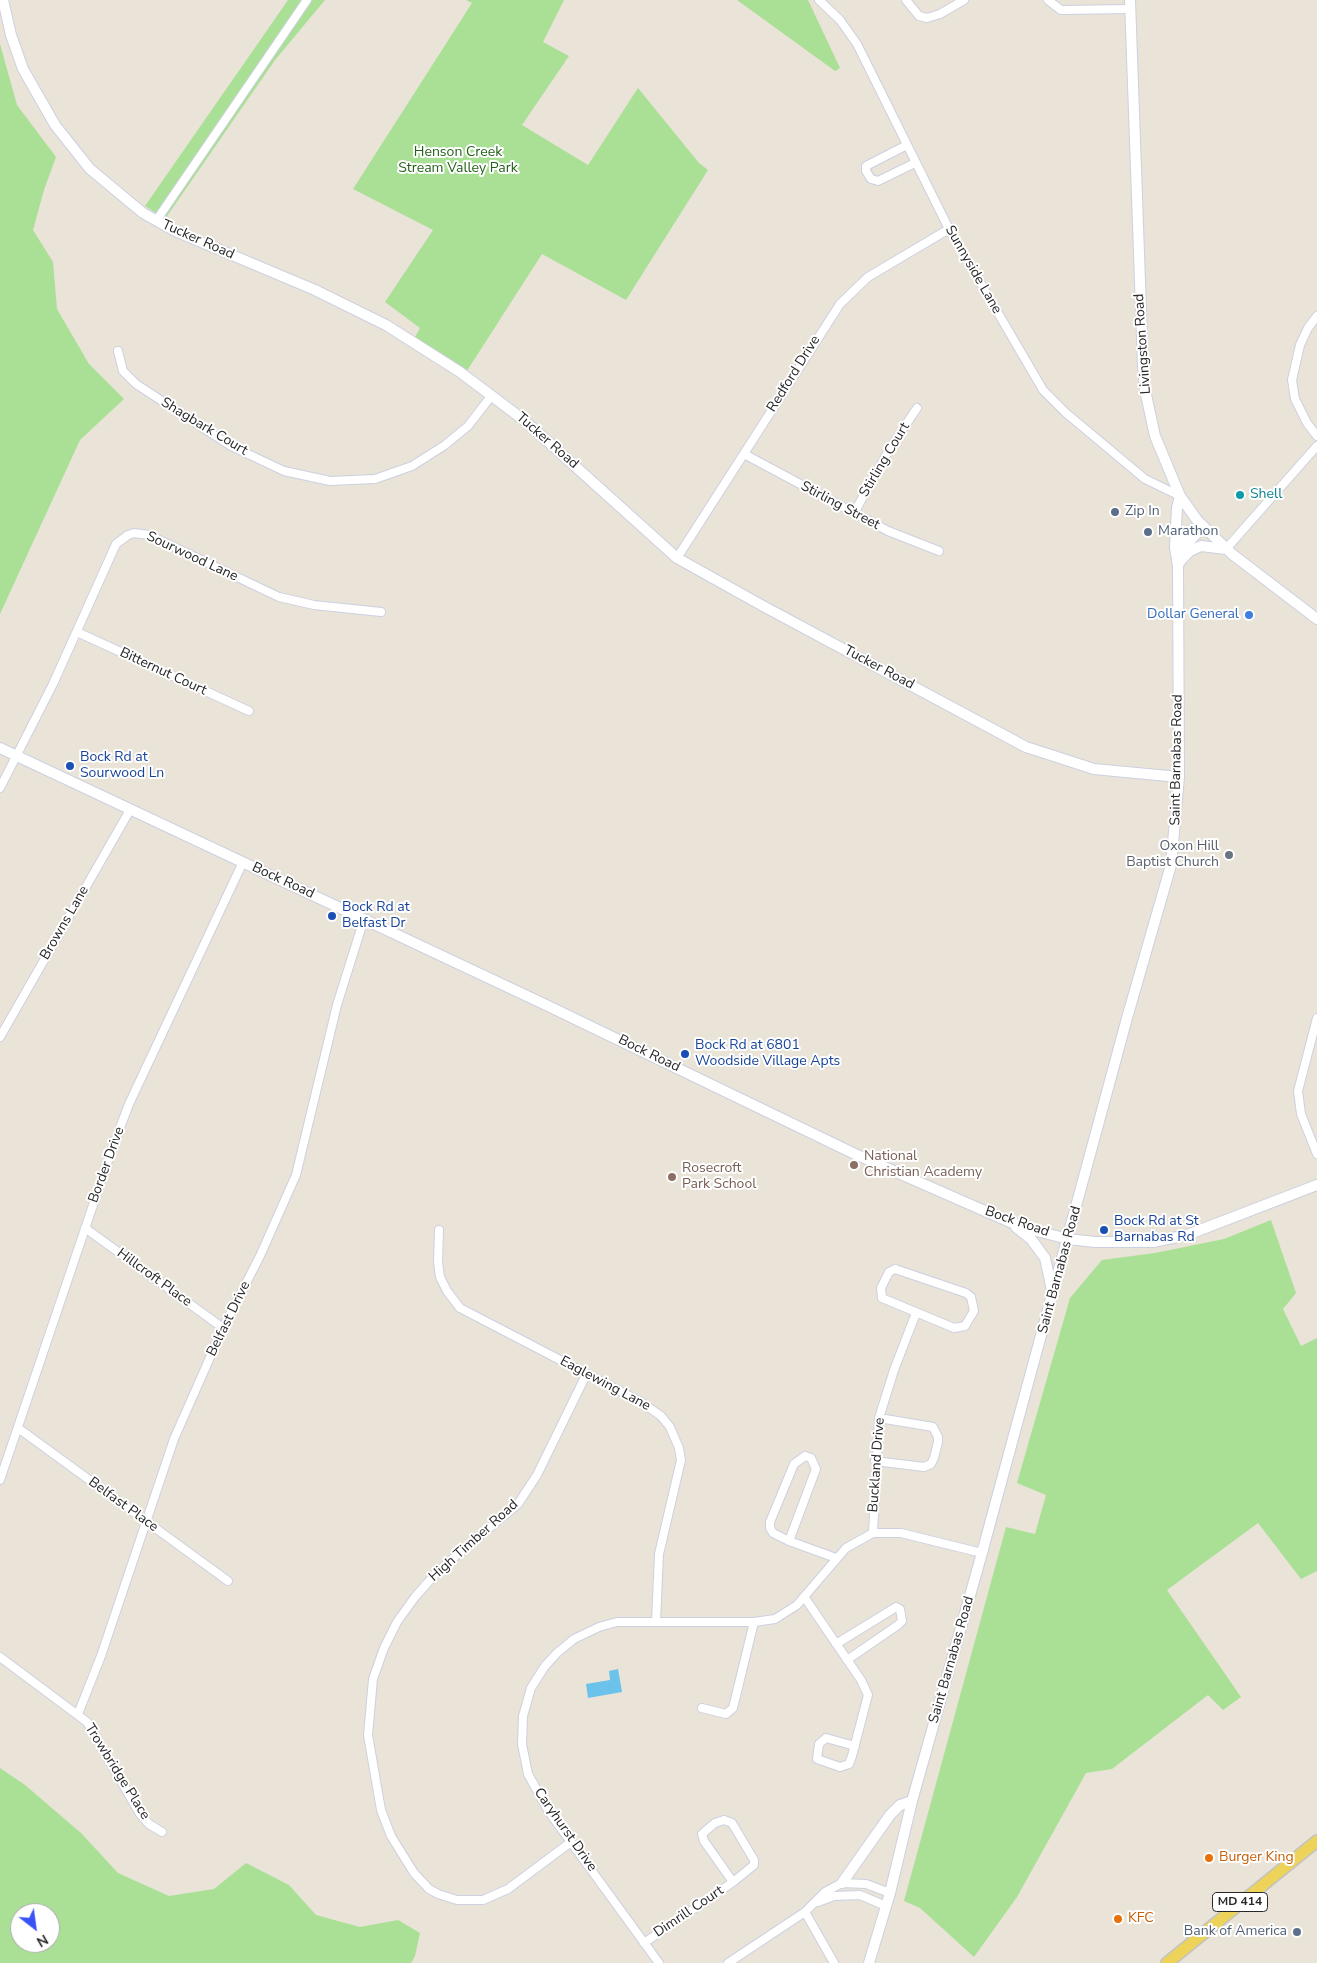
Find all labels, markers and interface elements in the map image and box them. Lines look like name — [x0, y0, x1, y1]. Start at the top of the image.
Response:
park label: Henson Creek Stream Valley Park — [398, 145, 518, 178]
street label: Tucker Road — [159, 217, 237, 263]
street label: Sunnyside Lane — [941, 223, 1005, 317]
street label: Livingston Road — [1131, 293, 1155, 395]
street label: Redford Drive — [764, 333, 824, 415]
street label: Shagbark Court — [158, 395, 250, 459]
street label: Tucker Road — [512, 409, 582, 473]
street label: Stirling Court — [856, 420, 914, 500]
street label: Stirling Street — [798, 478, 882, 534]
place label: Shell — [1250, 487, 1282, 503]
marker: Shell — [1234, 489, 1246, 501]
place label: Zip In — [1125, 504, 1160, 520]
marker: Zip In — [1109, 506, 1121, 518]
place label: Marathon — [1158, 524, 1218, 540]
marker: Marathon — [1142, 526, 1154, 538]
street label: Sourwood Lane — [144, 528, 240, 586]
place label: Dollar General — [1147, 607, 1239, 623]
marker: Dollar General — [1243, 609, 1255, 621]
street label: Tucker Road — [841, 642, 917, 694]
street label: Bitternut Court — [117, 645, 209, 699]
street label: Saint Barnabas Road — [1167, 694, 1187, 826]
place label: Bock Rd at Sourwood Ln — [80, 750, 164, 782]
marker: Bock Rd at Sourwood Ln — [64, 760, 76, 772]
place label: Oxon Hill Baptist Church — [1126, 839, 1219, 872]
marker: Oxon Hill Baptist Church — [1223, 849, 1235, 861]
street label: Bock Road — [249, 859, 317, 903]
street label: Browns Lane — [37, 883, 93, 963]
place label: Bock Rd at Belfast Dr — [342, 900, 410, 932]
marker: Bock Rd at Belfast Dr — [326, 910, 338, 922]
street label: Bock Road — [615, 1032, 683, 1076]
place label: Bock Rd at 6801 Woodside Village Apts — [695, 1038, 840, 1070]
marker: Bock Rd at 6801 Woodside Village Apts — [679, 1048, 691, 1060]
street label: Border Drive — [85, 1125, 129, 1205]
place label: National Christian Academy — [864, 1149, 982, 1182]
marker: National Christian Academy — [848, 1159, 860, 1171]
place label: Rosecroft Park School — [682, 1161, 756, 1194]
marker: Rosecroft Park School — [666, 1171, 678, 1183]
street label: Bock Road — [983, 1203, 1051, 1241]
street label: Saint Barnabas Road — [1035, 1204, 1085, 1336]
place label: Bock Rd at St Barnabas Rd — [1114, 1214, 1199, 1246]
marker: Bock Rd at St Barnabas Rd — [1098, 1224, 1110, 1236]
street label: Hillcroft Place — [113, 1245, 195, 1311]
street label: Belfast Drive — [204, 1279, 254, 1359]
street label: Eaglewing Lane — [557, 1353, 653, 1415]
street label: Buckland Drive — [865, 1417, 889, 1513]
street label: Belfast Place — [85, 1474, 161, 1536]
street label: High Timber Road — [426, 1497, 522, 1585]
street label: Saint Barnabas Road — [926, 1594, 978, 1726]
street label: Trowbridge Place — [81, 1721, 153, 1823]
street label: Caryhurst Drive — [530, 1785, 600, 1875]
place label: Burger King — [1219, 1850, 1294, 1866]
marker: Burger King — [1203, 1852, 1215, 1864]
street label: Dimrill Court — [651, 1882, 727, 1942]
road number: MD 414 — [1212, 1892, 1268, 1911]
north arrow — [10, 1903, 60, 1953]
place label: KFC — [1128, 1911, 1154, 1927]
marker: KFC — [1112, 1913, 1124, 1925]
place label: Bank of America — [1184, 1924, 1287, 1940]
marker: Bank of America — [1291, 1926, 1303, 1938]
text: N — [33, 1930, 52, 1951]

